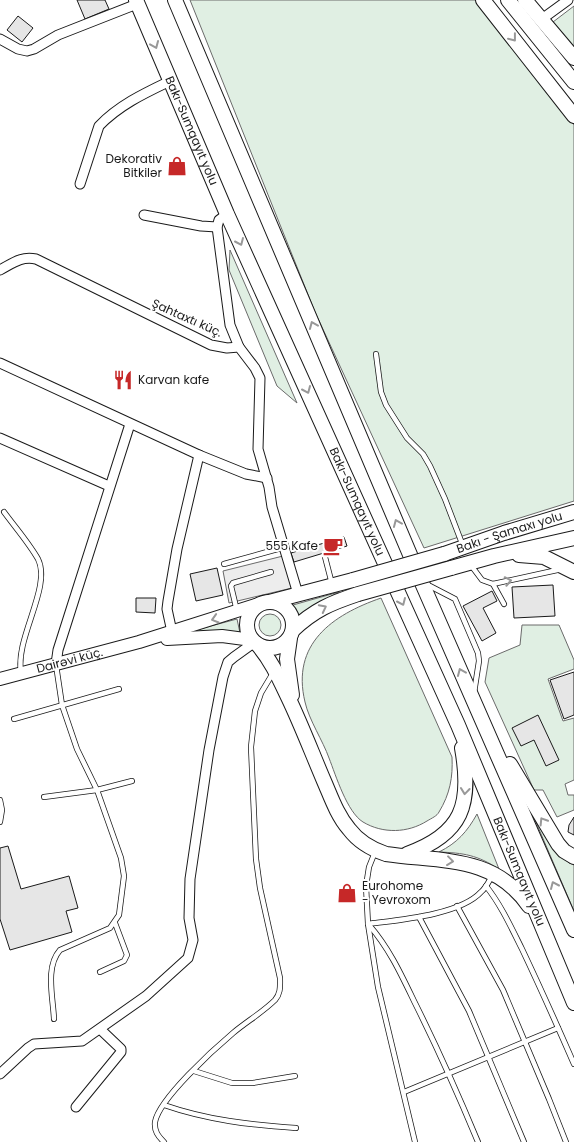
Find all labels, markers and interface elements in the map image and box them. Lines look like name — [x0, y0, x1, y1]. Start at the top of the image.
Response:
one-way arrow — [507, 32, 515, 41]
one-way arrow — [148, 40, 159, 49]
street label: Bakı-Sumqayıt yolu — [161, 73, 223, 188]
place label: Dekorativ Bitkilər — [106, 150, 163, 181]
shop icon: Dekorativ Bitkilər — [166, 155, 188, 177]
one-way arrow — [234, 237, 244, 246]
street label: Şahtaxtı küç. — [149, 294, 225, 341]
one-way arrow — [309, 321, 320, 330]
restaurant icon: Karvan kafe — [112, 369, 134, 391]
place label: Karvan kafe — [138, 371, 209, 388]
one-way arrow — [300, 385, 311, 394]
street label: Bakı-Sumqayıt yolu — [326, 444, 389, 558]
street label: Bakı - Şamaxı yolu — [454, 507, 564, 557]
one-way arrow — [393, 519, 404, 528]
cafe icon: 555 Kafe — [322, 535, 344, 557]
place label: 555 Kafe — [265, 537, 318, 554]
one-way arrow — [504, 576, 513, 587]
one-way arrow — [396, 597, 407, 606]
one-way arrow — [317, 604, 326, 614]
one-way arrow — [212, 613, 220, 623]
street label: Dairəvi küç. — [34, 643, 105, 677]
one-way arrow — [457, 668, 468, 677]
one-way arrow — [460, 787, 471, 795]
street label: Bakı-Sumqayıt yolu — [489, 814, 550, 929]
one-way arrow — [540, 817, 550, 826]
one-way arrow — [447, 855, 455, 866]
place label: Eurohome - Yevroxom — [362, 877, 431, 908]
one-way arrow — [550, 881, 561, 890]
shop icon: Eurohome - Yevroxom — [336, 882, 358, 904]

